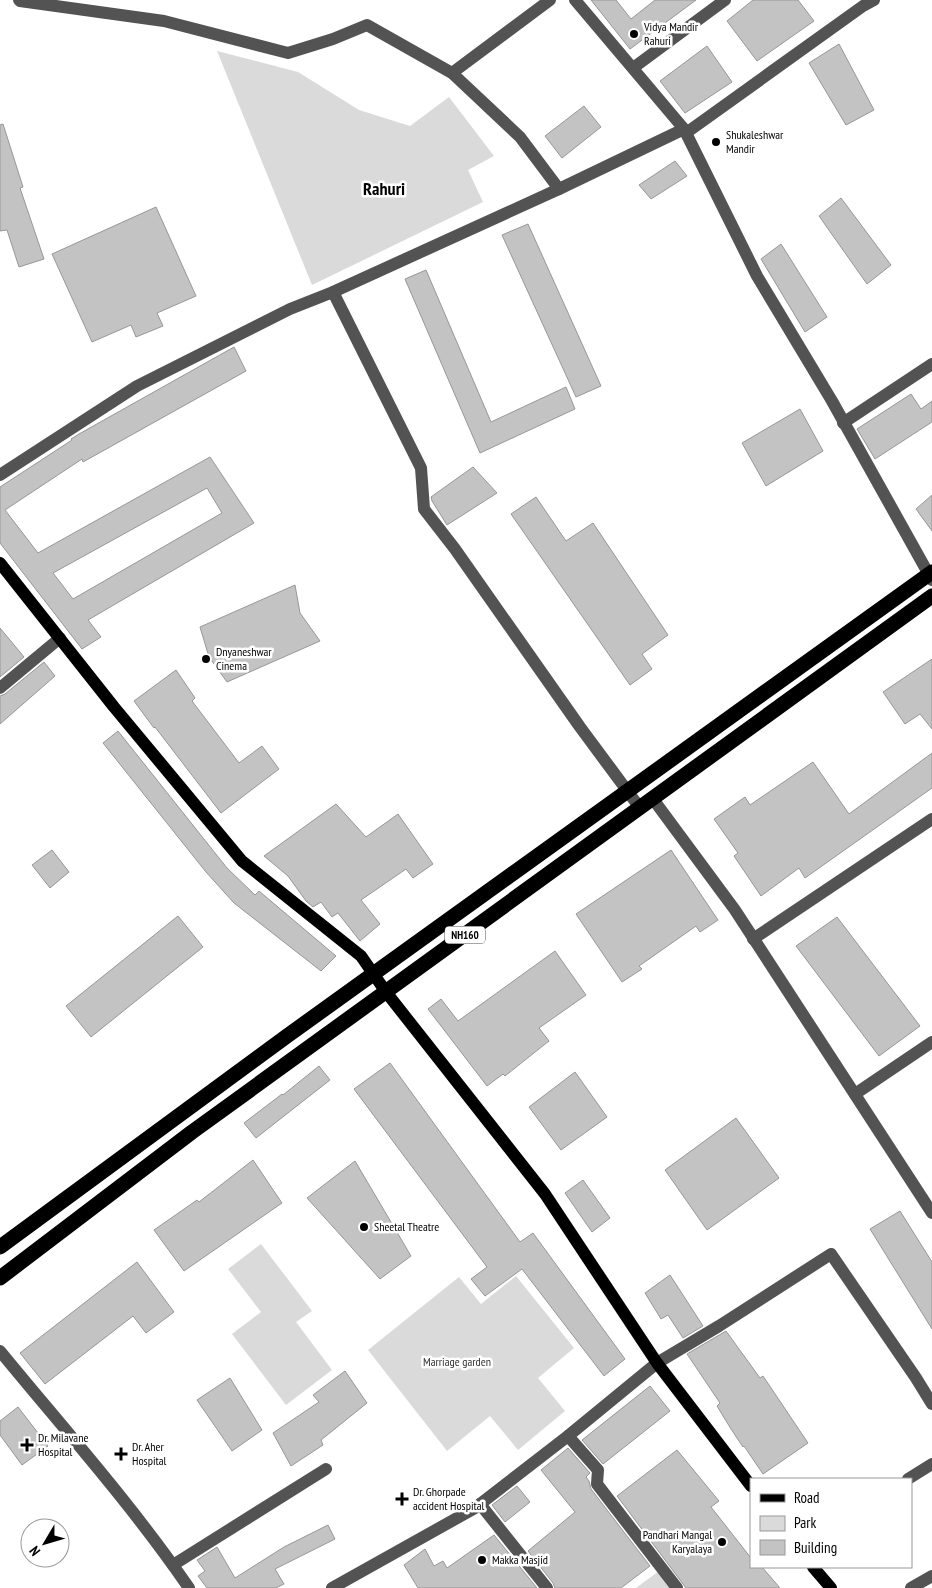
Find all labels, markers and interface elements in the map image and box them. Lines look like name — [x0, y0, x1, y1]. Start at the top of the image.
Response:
place label: Vidya Mandir Rahuri — [643, 19, 699, 48]
marker: Vidya Mandir Rahuri — [628, 28, 640, 40]
place label: Shukaleshwar Mandir — [726, 127, 784, 156]
marker: Shukaleshwar Mandir — [710, 136, 722, 148]
district label: Rahuri — [363, 177, 405, 200]
place label: Dnyaneshwar Cinema — [216, 644, 272, 673]
marker: Dnyaneshwar Cinema — [200, 653, 212, 665]
road number: NH160 — [445, 926, 485, 944]
place label: Sheetal Theatre — [374, 1219, 439, 1234]
marker: Sheetal Theatre — [358, 1221, 370, 1233]
park label: Marriage garden — [423, 1354, 491, 1369]
place label: Dr. Milavane Hospital — [38, 1430, 88, 1459]
marker: Dr. Milavane Hospital — [20, 1438, 34, 1452]
place label: Dr. Aher Hospital — [132, 1439, 167, 1468]
marker: Dr. Aher Hospital — [114, 1447, 128, 1461]
legend — [750, 1478, 912, 1568]
place label: Dr. Ghorpade accident Hospital — [413, 1484, 485, 1513]
text: Road — [794, 1488, 820, 1507]
marker: Dr. Ghorpade accident Hospital — [395, 1492, 409, 1506]
text: Park — [794, 1513, 816, 1532]
north arrow — [20, 1518, 70, 1568]
place label: Pandhari Mangal Karyalaya — [643, 1527, 712, 1556]
marker: Pandhari Mangal Karyalaya — [716, 1536, 728, 1548]
text: Building — [794, 1538, 837, 1557]
text: N — [25, 1542, 44, 1560]
place label: Makka Masjid — [492, 1552, 548, 1567]
marker: Makka Masjid — [476, 1554, 488, 1566]

